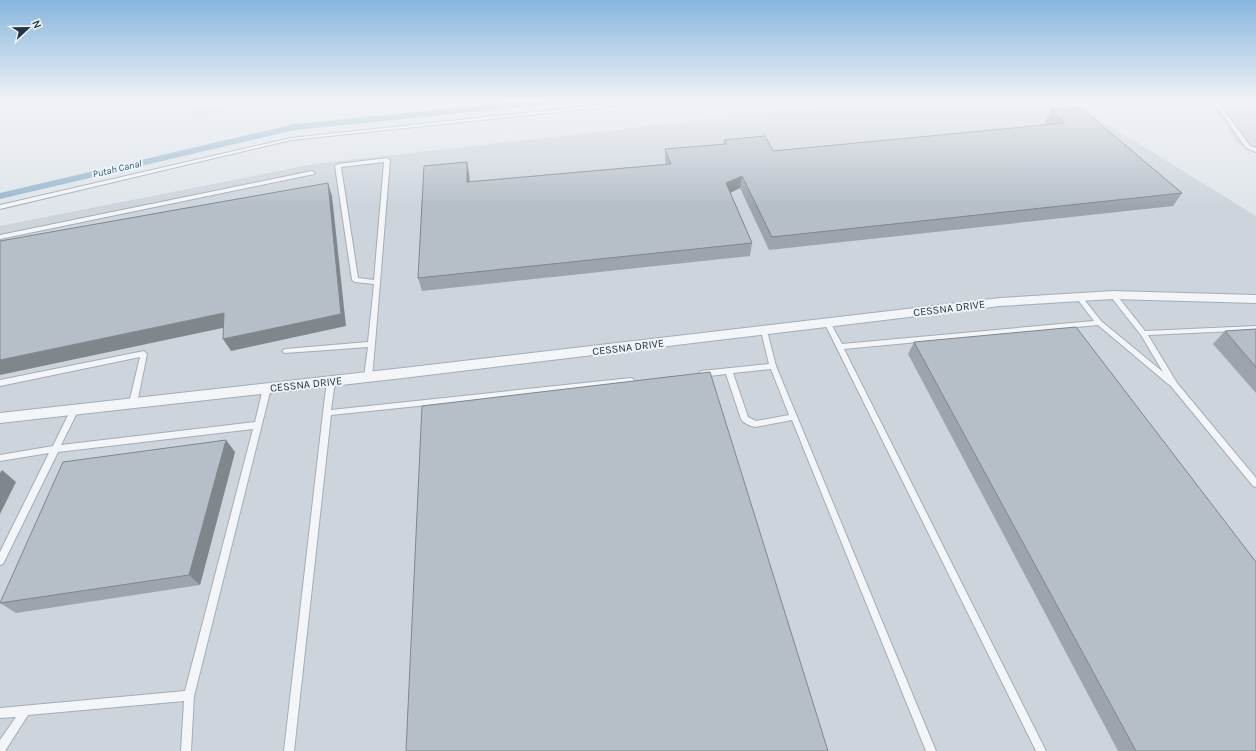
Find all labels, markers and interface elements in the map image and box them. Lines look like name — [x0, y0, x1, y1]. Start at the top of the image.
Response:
north arrow — [8, 8, 48, 48]
text: N — [29, 18, 44, 31]
water label: Putah Canal — [92, 157, 143, 180]
street label: CESSNA DRIVE — [912, 298, 986, 319]
street label: CESSNA DRIVE — [591, 337, 665, 358]
street label: CESSNA DRIVE — [270, 374, 343, 395]

